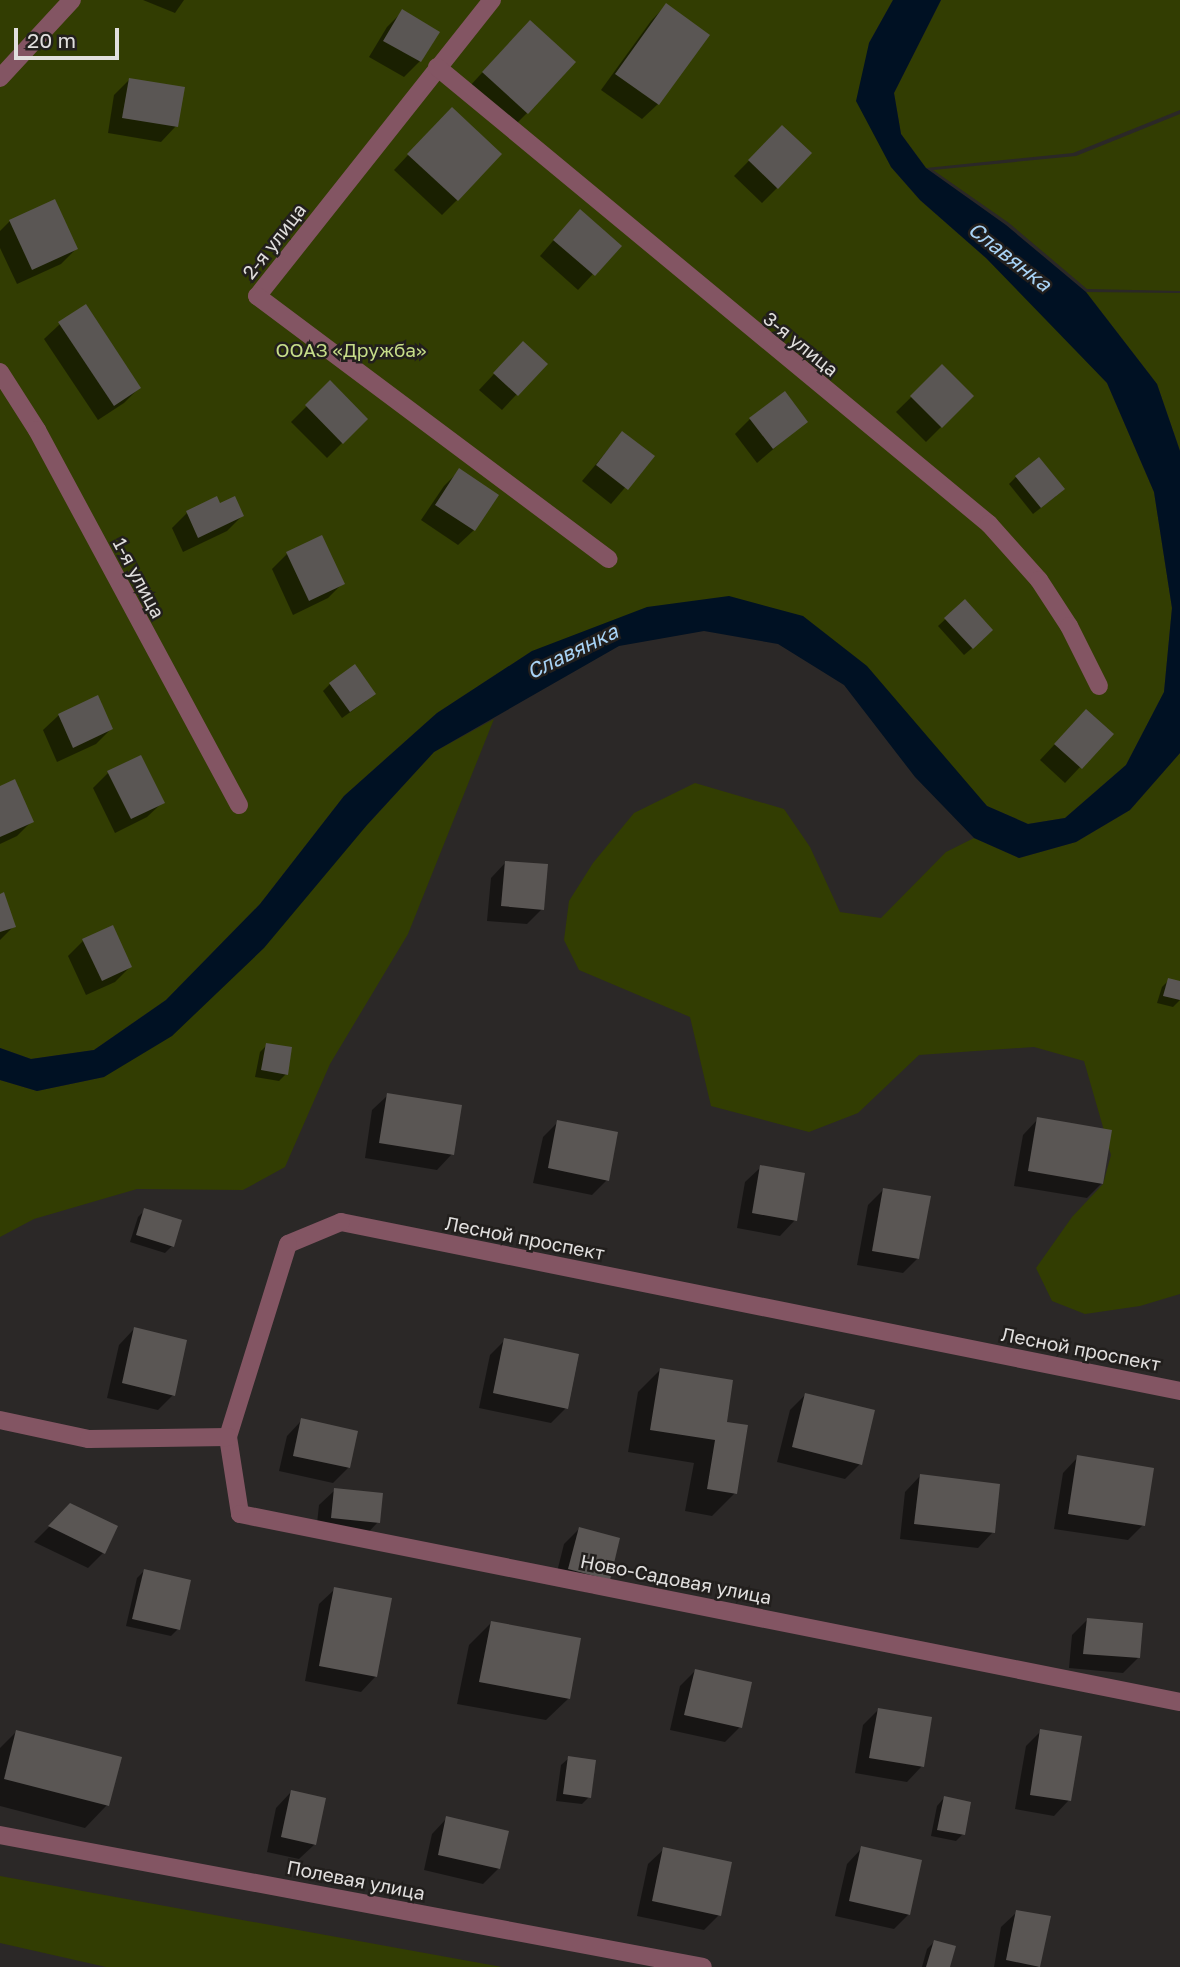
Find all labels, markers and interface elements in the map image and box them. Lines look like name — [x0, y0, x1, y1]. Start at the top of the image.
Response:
scale bar — [18, 14, 122, 58]
text: 20 m — [27, 27, 76, 53]
street label: 2-я улица — [237, 199, 311, 283]
water label: Славянка — [964, 216, 1056, 296]
street label: 3-я улица — [759, 307, 843, 381]
park label: ООАЗ «Дружба» — [276, 339, 426, 361]
street label: 1-я улица — [108, 534, 170, 622]
water label: Славянка — [522, 618, 622, 684]
street label: Лесной проспект — [443, 1211, 607, 1265]
street label: Лесной проспект — [999, 1322, 1163, 1376]
street label: Ново-Садовая улица — [578, 1549, 774, 1609]
street label: Полевая улица — [285, 1855, 427, 1905]

